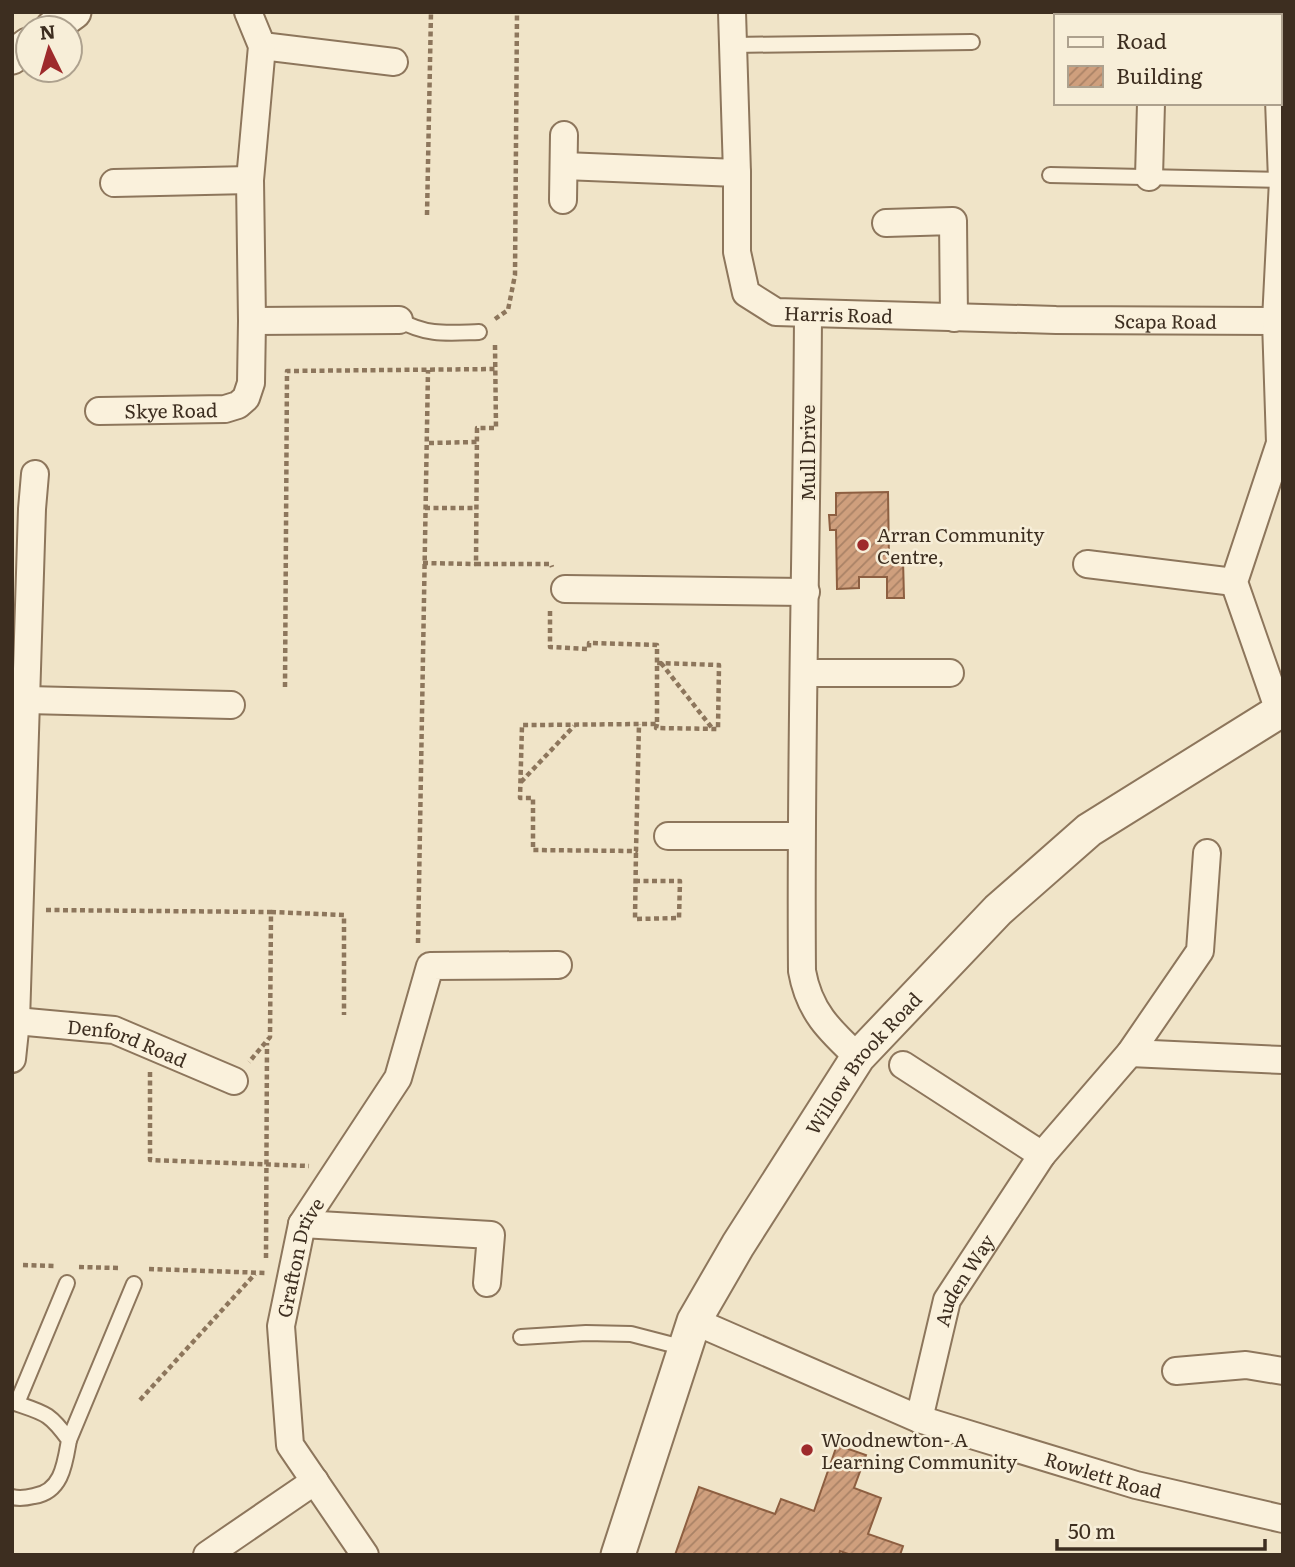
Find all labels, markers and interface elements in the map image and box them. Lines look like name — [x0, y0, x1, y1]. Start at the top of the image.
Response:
north arrow — [14, 14, 84, 84]
legend — [1054, 14, 1281, 105]
text: N — [38, 16, 57, 46]
text: Road — [1116, 24, 1167, 55]
text: Building — [1116, 59, 1203, 90]
street label: Harris Road — [784, 298, 894, 329]
street label: Scapa Road — [1114, 306, 1217, 335]
street label: Skye Road — [124, 395, 218, 425]
street label: Mull Drive — [793, 405, 821, 501]
place label: Arran Community Centre, — [877, 520, 1044, 570]
marker: Arran Community Centre, — [855, 537, 871, 553]
street label: Willow Brook Road — [798, 985, 928, 1140]
street label: Denford Road — [66, 1012, 192, 1074]
street label: Grafton Drive — [269, 1191, 330, 1320]
street label: Auden Way — [927, 1228, 1001, 1329]
place label: Woodnewton- A Learning Community — [821, 1425, 1017, 1475]
marker: Woodnewton- A Learning Community — [799, 1442, 815, 1458]
street label: Rowlett Road — [1041, 1444, 1165, 1505]
scale bar — [1057, 1508, 1265, 1552]
text: 50 m — [1068, 1514, 1115, 1545]

